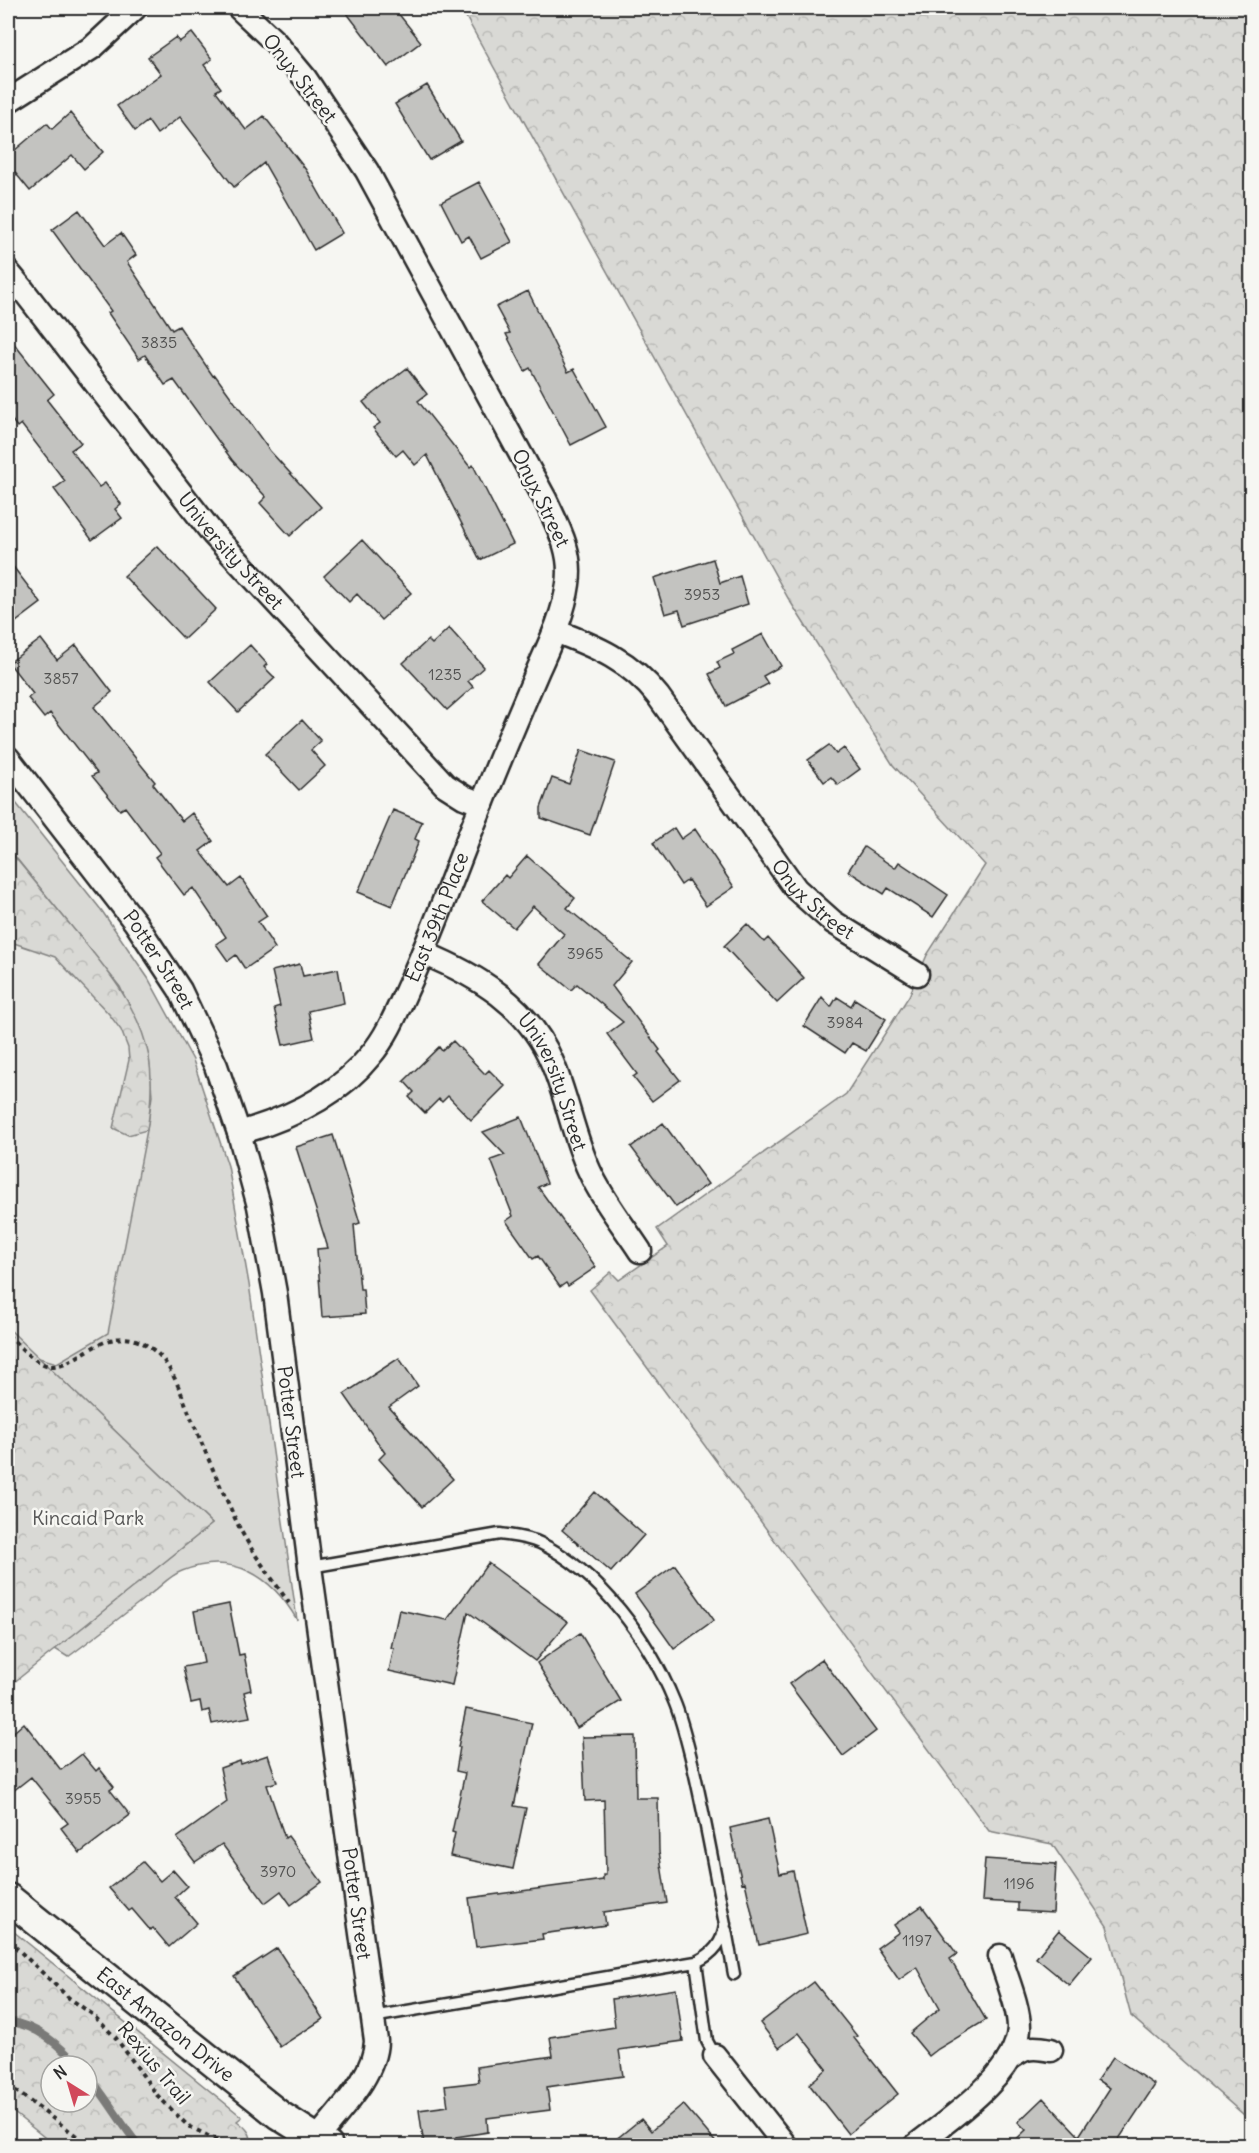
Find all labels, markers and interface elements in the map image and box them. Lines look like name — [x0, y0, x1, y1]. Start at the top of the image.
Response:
street label: Onyx Street — [258, 28, 343, 127]
house number: 3835 — [141, 332, 177, 352]
street label: Onyx Street — [507, 445, 576, 551]
street label: University Street — [173, 487, 289, 615]
house number: 3953 — [684, 584, 720, 604]
house number: 1235 — [428, 664, 462, 684]
house number: 3857 — [43, 668, 79, 688]
street label: East 39th Place — [399, 848, 474, 986]
street label: Onyx Street — [766, 854, 859, 944]
street label: Potter Street — [118, 905, 200, 1013]
house number: 3965 — [567, 943, 603, 963]
street label: University Street — [513, 1007, 593, 1154]
house number: 3984 — [827, 1012, 863, 1032]
street label: Potter Street — [272, 1364, 312, 1480]
park label: Kincaid Park — [32, 1505, 144, 1530]
house number: 3955 — [65, 1788, 101, 1808]
street label: Potter Street — [337, 1846, 378, 1961]
house number: 3970 — [260, 1861, 296, 1881]
house number: 1196 — [1003, 1873, 1035, 1893]
house number: 1197 — [902, 1930, 932, 1950]
street label: East Amazon Drive — [92, 1961, 240, 2087]
street label: Rexius Trail — [113, 2016, 196, 2109]
north arrow — [39, 2054, 99, 2114]
text: N — [50, 2061, 70, 2083]

